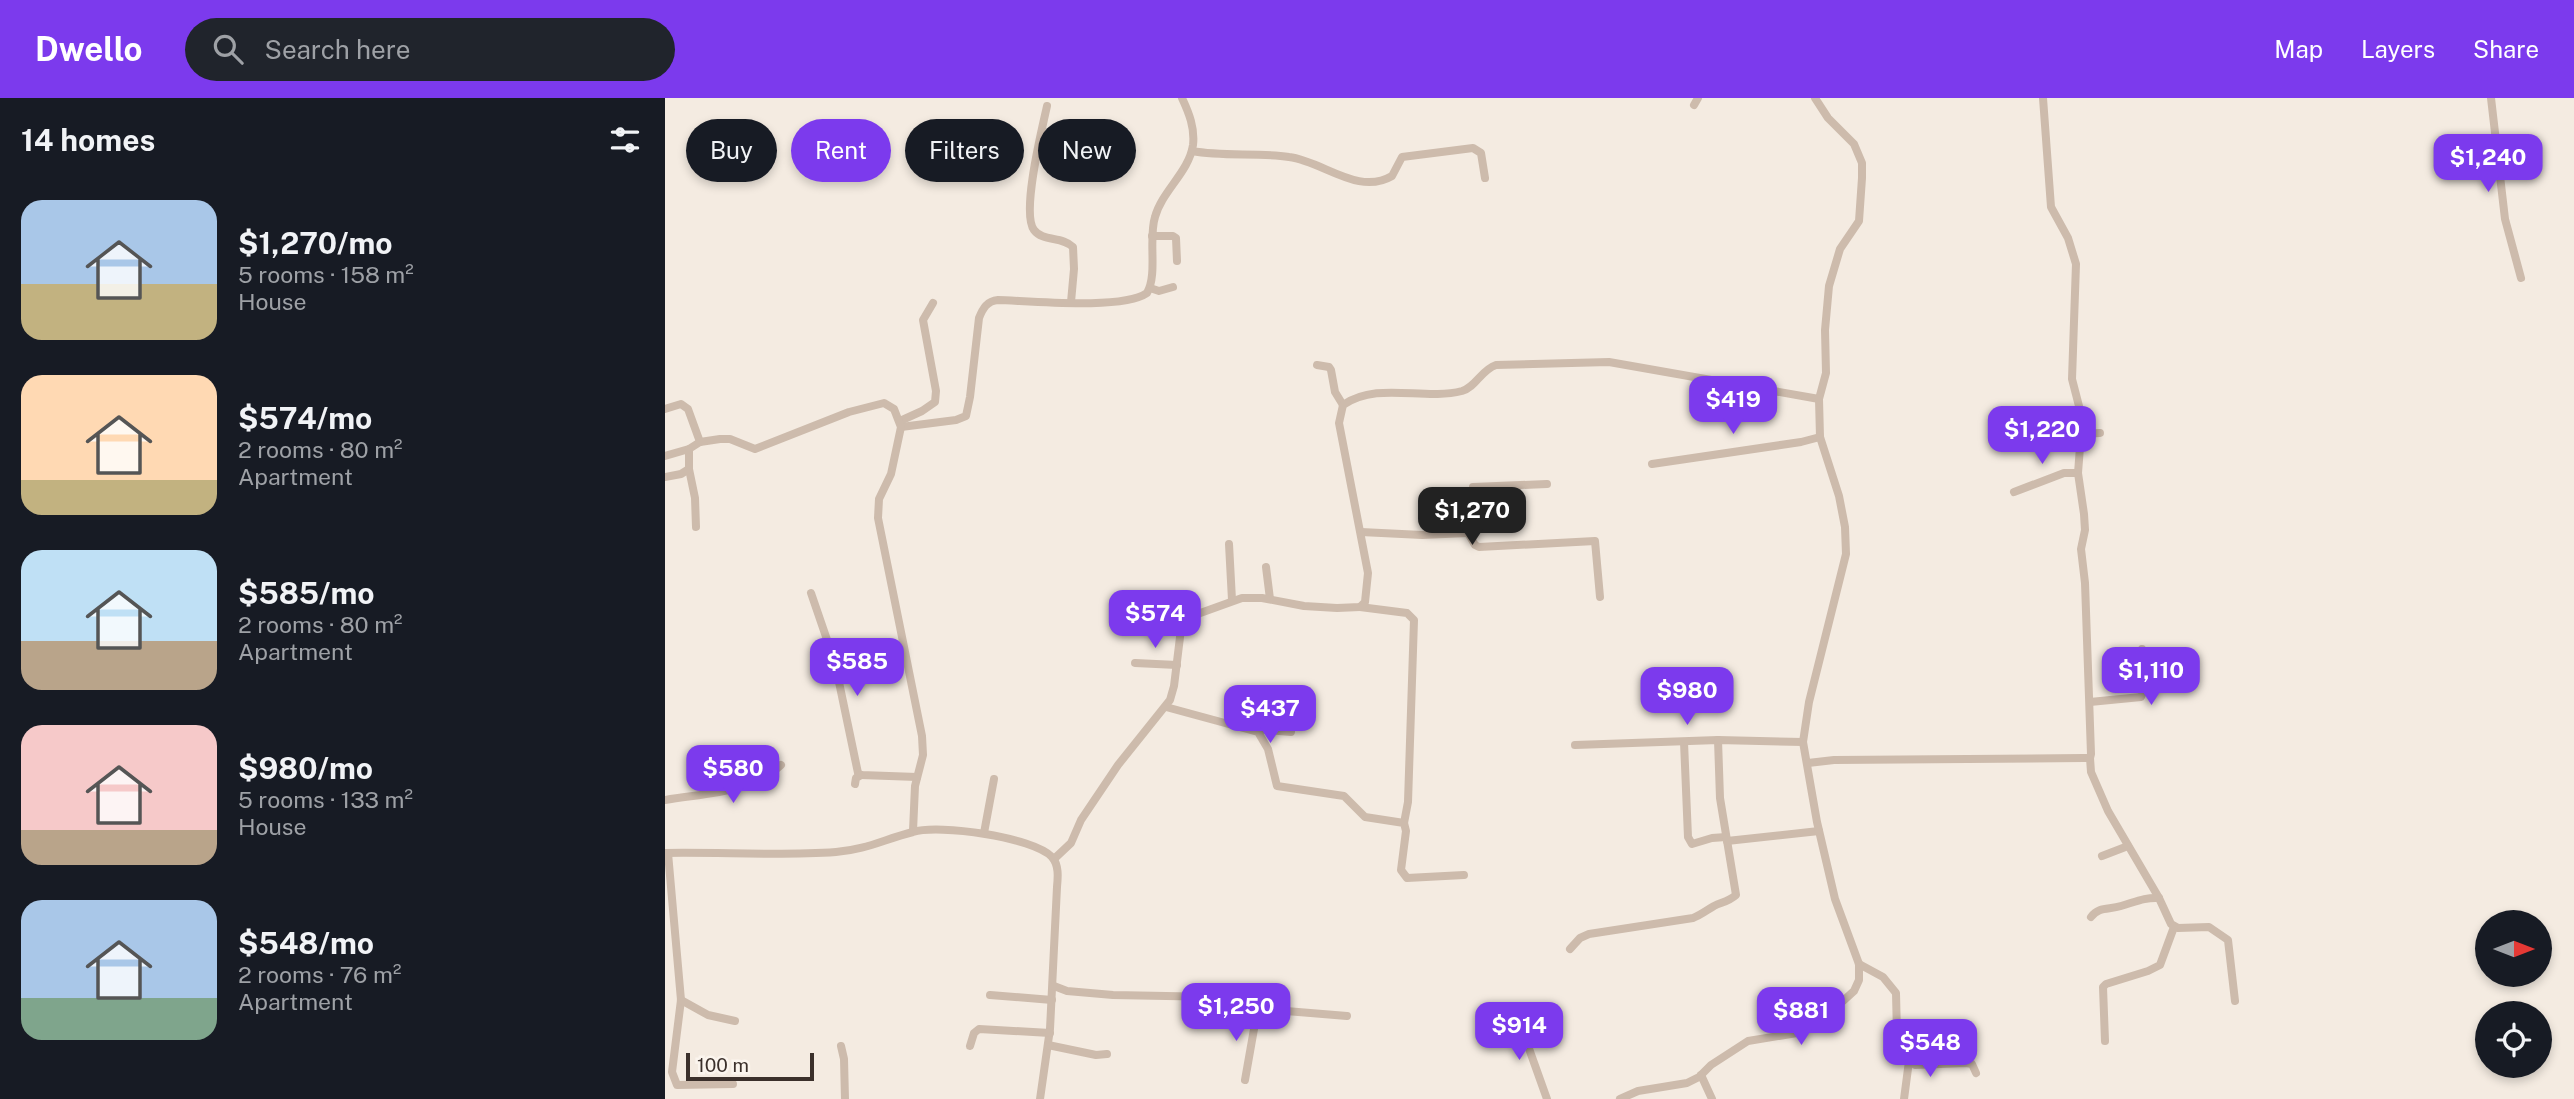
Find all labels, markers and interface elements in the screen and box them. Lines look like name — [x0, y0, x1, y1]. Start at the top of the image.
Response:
search box — [185, 18, 675, 81]
text: Dwello — [35, 30, 143, 68]
icon: search — [209, 30, 247, 68]
text: Search here — [265, 34, 411, 65]
text: Map — [2274, 35, 2323, 63]
text: Layers — [2361, 35, 2435, 63]
text: Share — [2473, 35, 2539, 63]
chip: Buy — [686, 119, 777, 182]
chip: Rent — [791, 119, 891, 182]
chip: Filters — [905, 119, 1024, 182]
chip: New — [1038, 119, 1136, 182]
icon: filters — [606, 121, 644, 159]
text: 14 homes — [21, 122, 155, 158]
pin: $1,240 — [2431, 134, 2545, 194]
text: $1,240 — [2450, 143, 2526, 170]
text: $1,270/mo — [238, 225, 393, 261]
icon: home — [77, 228, 161, 312]
text: 5 rooms · 158 m² — [238, 261, 414, 288]
text: House — [238, 288, 306, 315]
pin: $419 — [1692, 376, 1774, 436]
text: $419 — [1705, 385, 1761, 412]
text: $574/mo — [238, 400, 372, 436]
icon: home — [77, 403, 161, 487]
pin: $1,220 — [1985, 406, 2099, 466]
text: $1,220 — [2004, 415, 2080, 442]
text: 2 rooms · 80 m² — [238, 436, 403, 463]
text: Apartment — [238, 463, 353, 490]
pin: $1,270 — [1415, 488, 1529, 547]
text: $1,270 — [1434, 496, 1510, 523]
text: $585/mo — [238, 575, 375, 611]
icon: home — [77, 578, 161, 662]
pin: $574 — [1114, 590, 1196, 650]
text: $574 — [1125, 599, 1185, 626]
text: 2 rooms · 80 m² — [238, 611, 403, 638]
text: Apartment — [238, 638, 353, 665]
pin: $585 — [816, 638, 898, 698]
text: $585 — [826, 647, 888, 674]
pin: $1,110 — [2094, 648, 2208, 707]
text: $1,110 — [2118, 656, 2184, 683]
pin: $980 — [1646, 668, 1728, 727]
text: $980 — [1657, 676, 1717, 703]
pin: $437 — [1229, 686, 1311, 745]
text: $437 — [1240, 694, 1300, 721]
pin: $580 — [692, 746, 774, 805]
text: $980/mo — [238, 750, 373, 786]
icon: home — [77, 753, 161, 837]
text: $580 — [702, 754, 764, 781]
text: 5 rooms · 133 m² — [238, 786, 413, 813]
text: House — [238, 813, 306, 840]
north arrow — [2475, 910, 2551, 987]
map controls — [2475, 910, 2552, 1078]
text: $548/mo — [238, 925, 374, 961]
icon: home — [77, 928, 161, 1012]
text: 2 rooms · 76 m² — [238, 961, 401, 988]
pin: $1,250 — [1179, 984, 1293, 1043]
text: Apartment — [238, 988, 353, 1015]
pin: $881 — [1760, 988, 1842, 1047]
text: $1,250 — [1197, 992, 1275, 1019]
text: $881 — [1773, 996, 1829, 1023]
button: locate — [2475, 1001, 2552, 1078]
pin: $914 — [1478, 1002, 1560, 1062]
text: $914 — [1491, 1011, 1547, 1038]
pin: $548 — [1889, 1020, 1971, 1079]
text: $548 — [1899, 1028, 1961, 1055]
scale bar — [686, 1050, 814, 1082]
text: 100 m — [697, 1054, 749, 1076]

